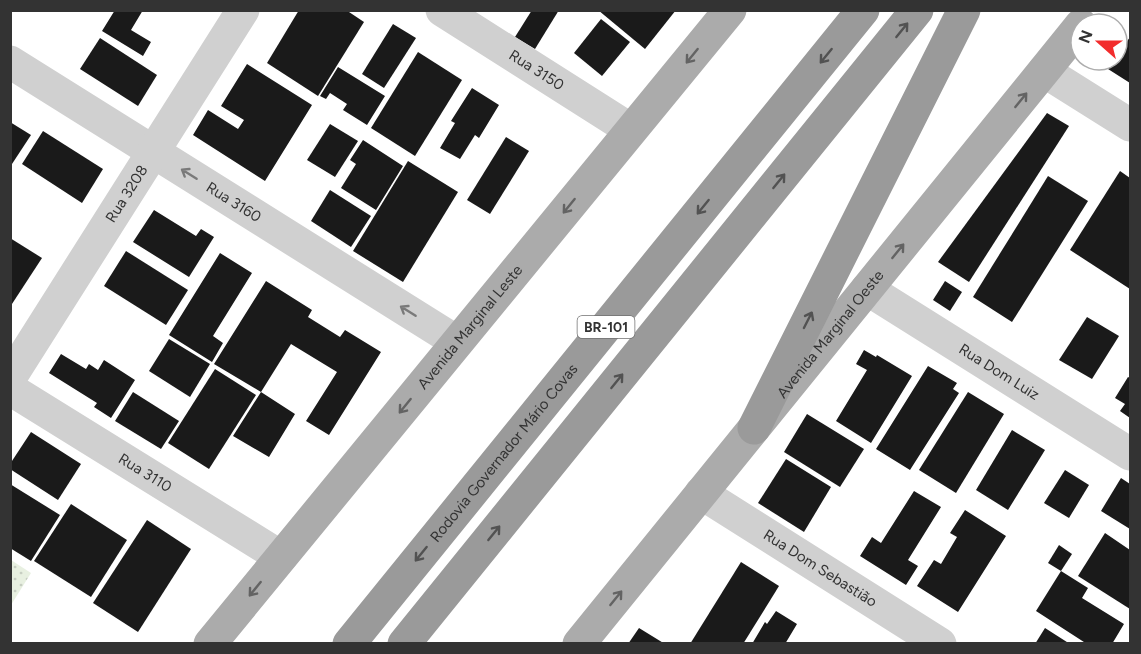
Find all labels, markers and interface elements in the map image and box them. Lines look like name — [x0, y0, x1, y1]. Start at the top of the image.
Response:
north arrow — [1069, 12, 1129, 72]
one-way arrow — [895, 22, 908, 38]
text: N — [1074, 28, 1097, 46]
street label: Rua 3150 — [506, 46, 567, 94]
one-way arrow — [686, 48, 699, 64]
one-way arrow — [819, 48, 833, 63]
one-way arrow — [1014, 92, 1027, 108]
street label: Rua 3208 — [102, 162, 151, 226]
one-way arrow — [181, 168, 198, 180]
one-way arrow — [773, 173, 786, 189]
street label: Rua 3160 — [203, 178, 265, 226]
one-way arrow — [562, 198, 575, 214]
one-way arrow — [697, 199, 710, 215]
one-way arrow — [891, 243, 904, 259]
street label: Avenida Marginal Leste — [414, 261, 526, 393]
street label: Avenida Marginal Oeste — [773, 267, 887, 402]
one-way arrow — [400, 305, 417, 317]
one-way arrow — [803, 311, 814, 329]
road number: BR-101 — [578, 316, 634, 338]
street label: Rua Dom Luiz — [956, 340, 1043, 404]
street label: Rodovia Governador Mário Covas — [426, 360, 582, 546]
one-way arrow — [610, 374, 623, 390]
one-way arrow — [399, 398, 412, 414]
street label: Rua 3110 — [115, 449, 175, 496]
one-way arrow — [487, 525, 500, 541]
street label: Rua Dom Sebastião — [760, 526, 881, 611]
one-way arrow — [415, 546, 428, 562]
one-way arrow — [248, 581, 262, 596]
one-way arrow — [609, 590, 622, 606]

